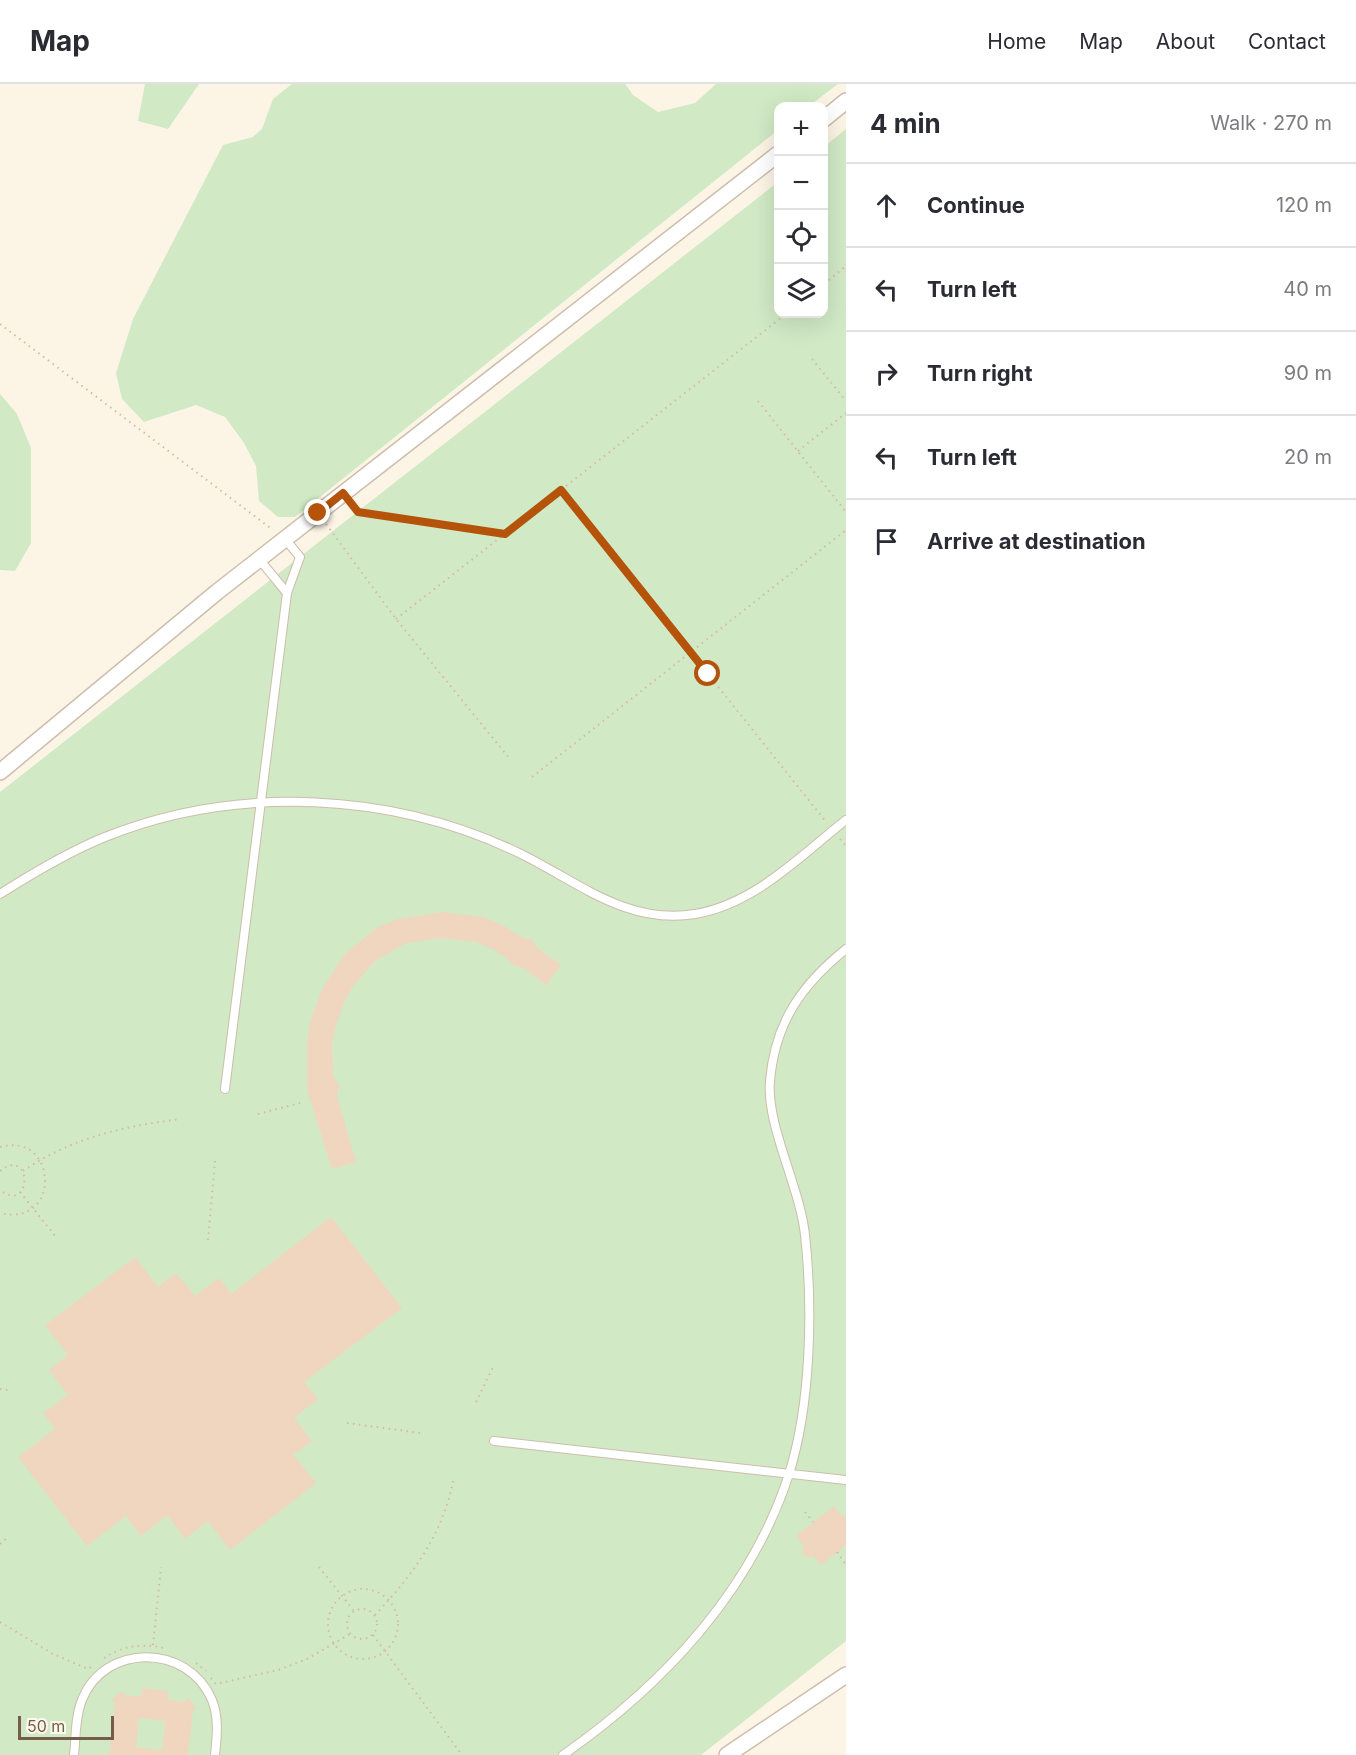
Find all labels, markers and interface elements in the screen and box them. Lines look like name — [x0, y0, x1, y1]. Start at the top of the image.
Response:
text: Map — [30, 24, 90, 58]
text: Home — [987, 29, 1046, 54]
text: Map — [1079, 29, 1123, 54]
text: About — [1156, 29, 1215, 54]
text: Contact — [1248, 29, 1326, 54]
map controls — [774, 102, 828, 318]
button: + — [774, 102, 828, 156]
text: 4 min — [870, 108, 941, 139]
text: Walk · 270 m — [1210, 111, 1332, 135]
button: − — [774, 156, 828, 210]
icon: ahead — [870, 189, 903, 222]
text: Continue — [927, 192, 1025, 218]
text: 120 m — [1276, 193, 1332, 217]
button: locate — [774, 210, 828, 264]
button: layers — [774, 264, 828, 318]
icon: left — [870, 273, 903, 306]
text: Turn left — [927, 276, 1017, 302]
text: 40 m — [1283, 277, 1332, 301]
icon: right — [870, 357, 903, 390]
text: Turn right — [927, 360, 1033, 386]
text: 90 m — [1284, 361, 1332, 385]
icon: left — [870, 441, 903, 474]
text: Turn left — [927, 444, 1017, 470]
text: 20 m — [1284, 445, 1332, 469]
route end — [304, 499, 330, 525]
icon: arrive — [870, 525, 903, 558]
text: Arrive at destination — [927, 528, 1146, 554]
route start — [694, 660, 720, 686]
scale bar — [18, 1713, 114, 1740]
text: 50 m — [27, 1716, 65, 1736]

